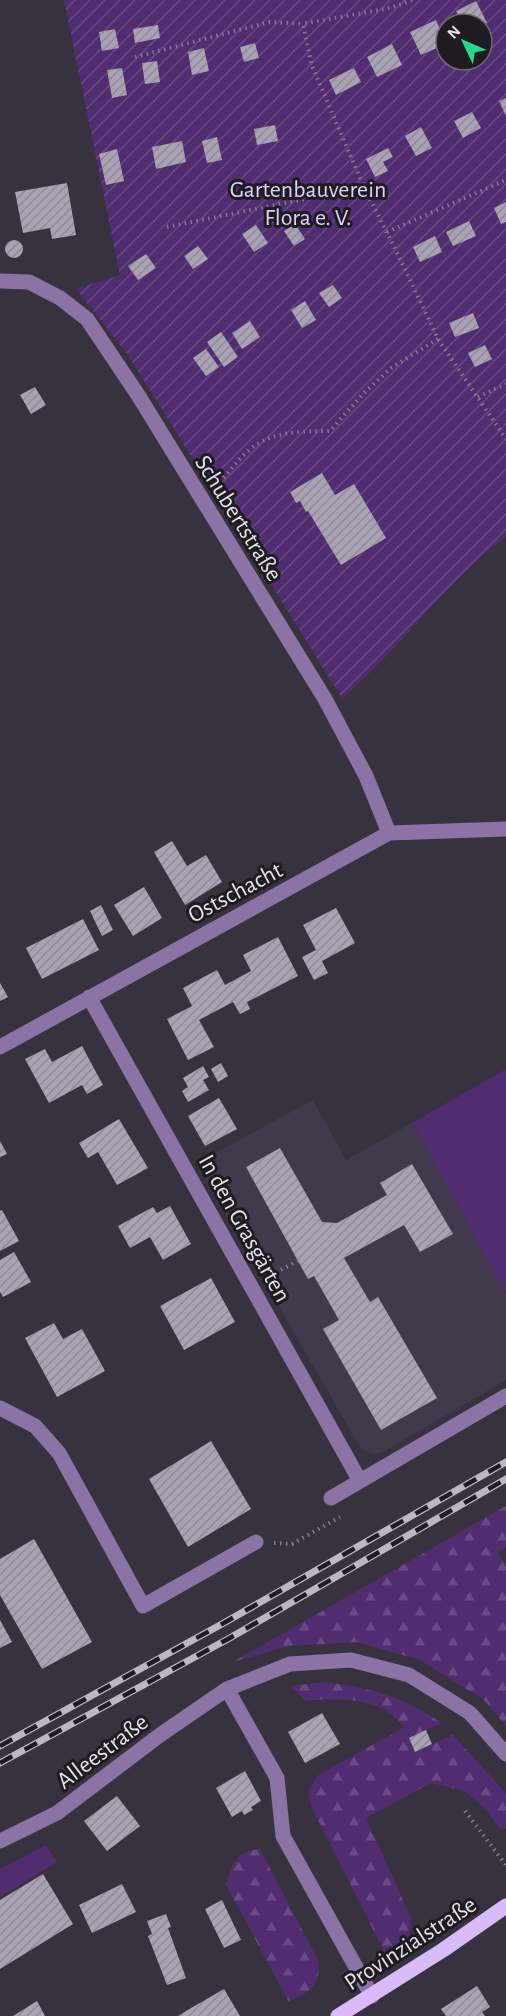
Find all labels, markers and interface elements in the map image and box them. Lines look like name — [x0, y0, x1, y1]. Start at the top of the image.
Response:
north arrow — [434, 12, 494, 72]
text: N — [444, 23, 464, 42]
park label: Gartenbauverein Flora e. V. — [230, 178, 386, 230]
street label: Schubertstraße — [190, 451, 286, 586]
street label: Ostschacht — [184, 858, 287, 928]
street label: In den Grasgärten — [194, 1151, 295, 1306]
street label: Alleestraße — [53, 1710, 153, 1794]
street label: Provinzialstraße — [340, 1892, 481, 1995]

